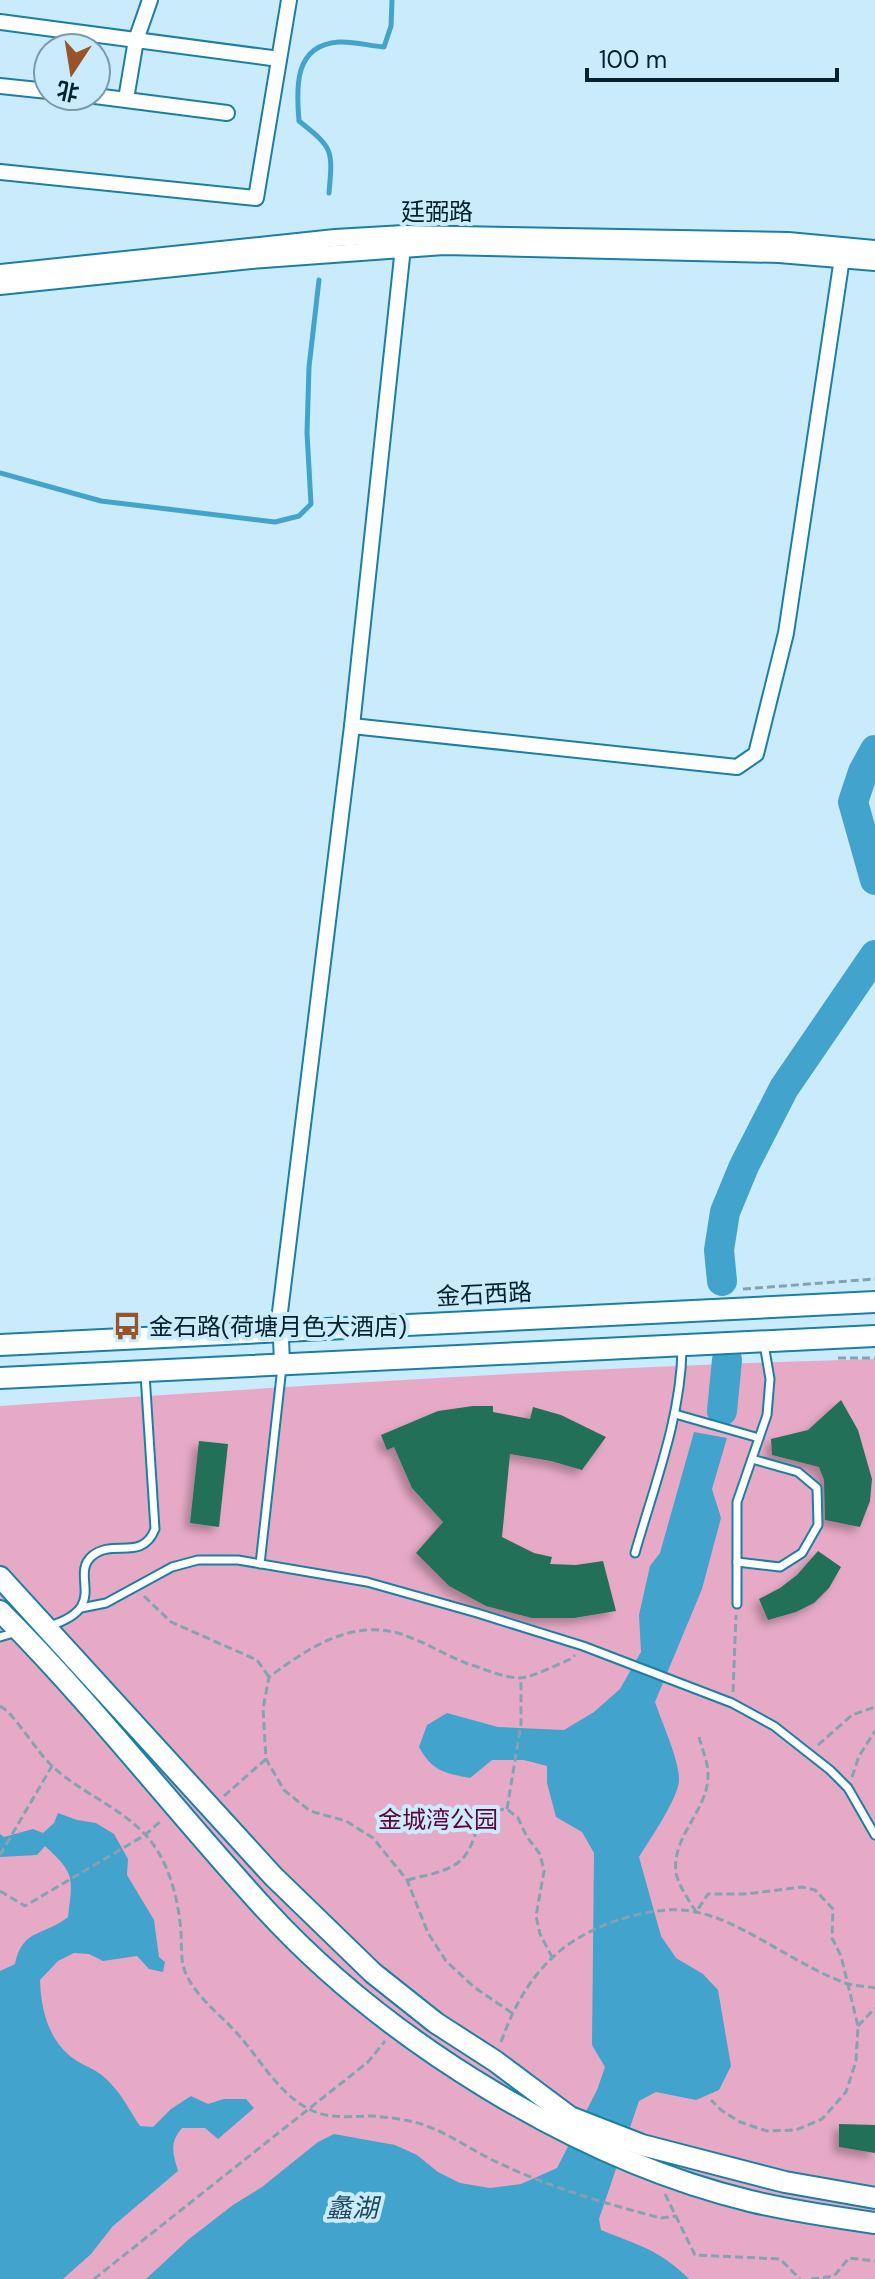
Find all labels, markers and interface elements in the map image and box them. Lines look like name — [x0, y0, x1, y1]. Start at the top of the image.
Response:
north arrow — [32, 32, 112, 112]
scale bar — [587, 32, 837, 82]
text: 100 m — [599, 44, 667, 75]
text: 北 — [54, 75, 82, 108]
street label: 廷弼路 — [401, 196, 473, 227]
street label: 金石西路 — [435, 1276, 533, 1312]
bus stop icon: 金石路(荷塘月色大酒店) — [112, 1311, 142, 1341]
place label: 金石路(荷塘月色大酒店) — [149, 1311, 407, 1342]
park label: 金城湾公园 — [378, 1804, 498, 1835]
water label: 蠡湖 — [326, 2191, 382, 2225]

